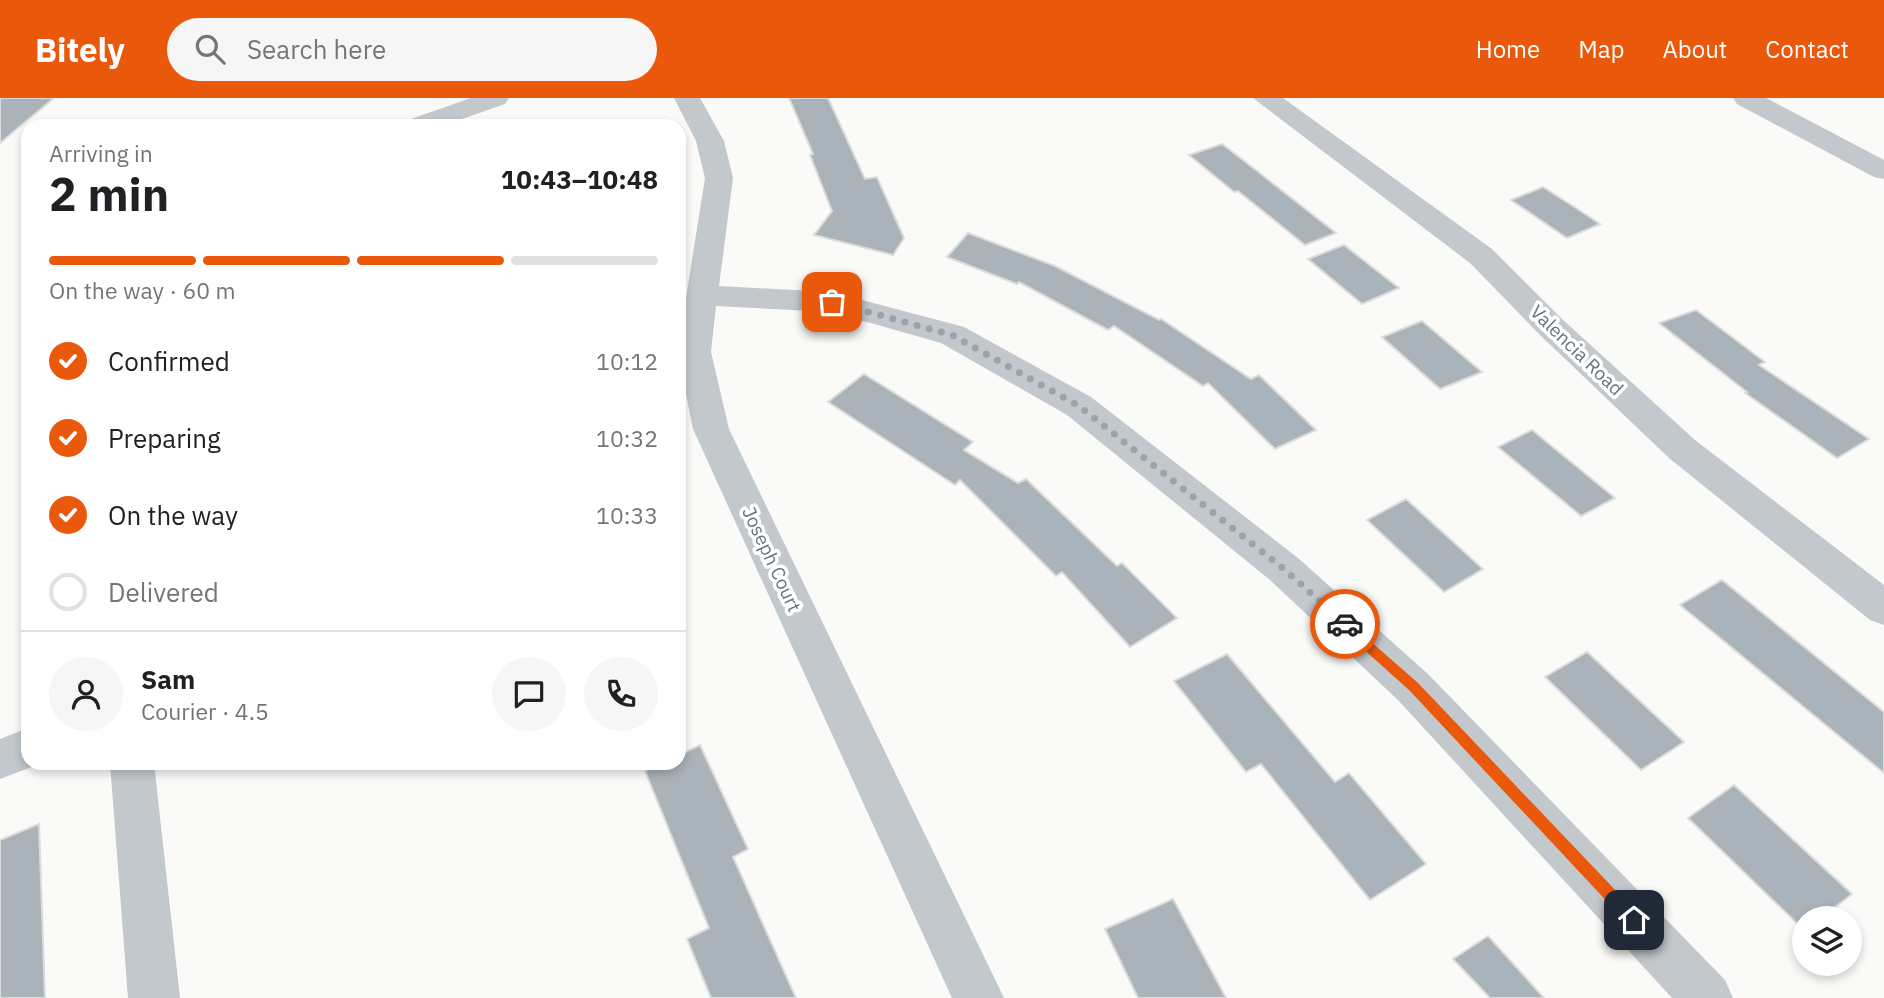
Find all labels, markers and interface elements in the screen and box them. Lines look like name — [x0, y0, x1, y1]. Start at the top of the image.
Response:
search box — [167, 18, 657, 81]
text: Bitely — [35, 28, 125, 71]
icon: search — [191, 30, 229, 68]
text: Search here — [247, 32, 386, 66]
text: Home — [1476, 33, 1540, 65]
text: Map — [1578, 33, 1624, 65]
text: About — [1662, 33, 1727, 65]
text: Contact — [1765, 33, 1849, 65]
text: Arriving in — [49, 138, 153, 168]
text: 10:43–10:48 — [501, 162, 658, 196]
text: 2 min — [49, 164, 169, 224]
pin — [802, 272, 862, 332]
text: On the way · 60 m — [49, 275, 236, 305]
icon: bag — [813, 283, 851, 321]
street label: Valencia Road — [1525, 300, 1629, 400]
icon: check — [49, 342, 87, 380]
text: Confirmed — [108, 344, 230, 378]
text: 10:12 — [596, 346, 658, 376]
icon: check — [49, 419, 87, 457]
text: Preparing — [108, 421, 221, 455]
text: 10:32 — [596, 423, 658, 453]
icon: check — [49, 496, 87, 534]
text: On the way — [108, 498, 238, 532]
text: 10:33 — [596, 500, 658, 530]
street label: Joseph Court — [737, 503, 807, 615]
text: Delivered — [108, 575, 219, 609]
courier — [1310, 589, 1380, 659]
icon: car — [1326, 605, 1364, 643]
button: person — [49, 657, 123, 731]
button: chat — [492, 657, 566, 731]
button: phone — [584, 657, 658, 731]
text: Sam — [141, 662, 195, 696]
text: Courier · 4.5 — [141, 696, 269, 726]
pin — [1604, 890, 1664, 950]
icon: home — [1615, 901, 1653, 939]
map controls — [1792, 906, 1862, 976]
button: layers — [1792, 906, 1862, 976]

